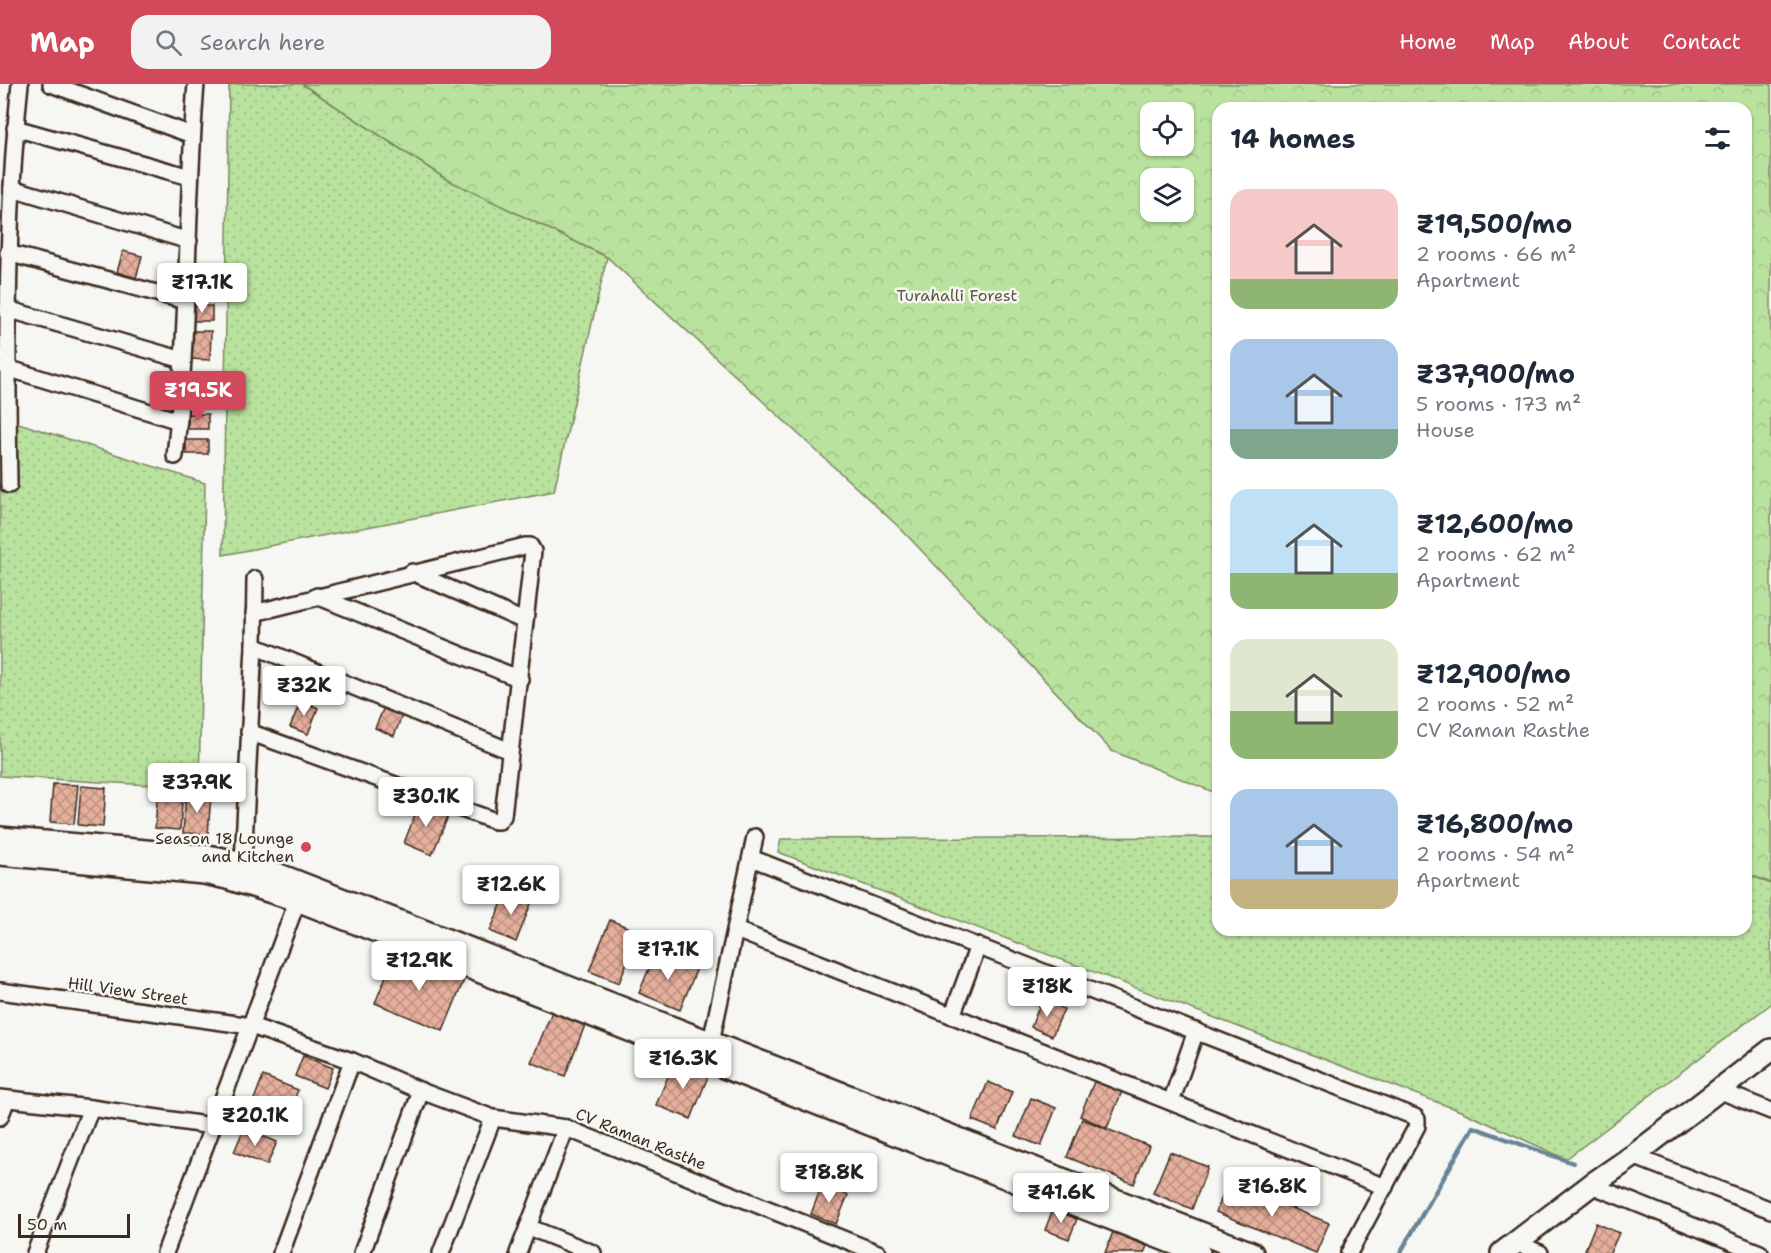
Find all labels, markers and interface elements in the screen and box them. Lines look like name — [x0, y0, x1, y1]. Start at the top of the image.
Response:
search box — [131, 15, 551, 69]
text: Map — [30, 23, 95, 61]
icon: search — [152, 26, 185, 59]
text: Search here — [200, 28, 325, 57]
text: Home — [1399, 28, 1457, 56]
text: Map — [1490, 28, 1535, 56]
text: About — [1568, 28, 1629, 56]
text: Contact — [1662, 28, 1741, 56]
map controls — [1140, 102, 1194, 222]
button: locate — [1140, 102, 1194, 156]
text: 14 homes — [1230, 121, 1356, 156]
icon: filters — [1701, 122, 1734, 155]
button: layers — [1140, 168, 1194, 222]
text: ₹19,500/mo — [1416, 206, 1572, 241]
icon: home — [1278, 213, 1350, 285]
text: 2 rooms · 66 m² — [1416, 241, 1577, 267]
pin: ₹17.1K — [153, 263, 251, 314]
text: Apartment — [1416, 267, 1520, 293]
text: ₹17.1K — [171, 269, 233, 295]
park label: Turahalli Forest — [897, 285, 1017, 306]
text: ₹37,900/mo — [1416, 356, 1575, 391]
icon: home — [1278, 363, 1350, 435]
pin: ₹19.5K — [149, 371, 247, 422]
text: ₹19.5K — [164, 377, 232, 403]
text: 5 rooms · 173 m² — [1416, 391, 1581, 417]
text: House — [1416, 417, 1475, 443]
text: ₹12,600/mo — [1416, 506, 1574, 541]
icon: home — [1278, 513, 1350, 585]
text: 2 rooms · 62 m² — [1416, 541, 1576, 567]
text: Apartment — [1416, 567, 1520, 593]
text: ₹12,900/mo — [1416, 656, 1571, 691]
icon: home — [1278, 663, 1350, 735]
pin: ₹32K — [268, 666, 340, 717]
text: ₹32K — [277, 672, 331, 698]
text: 2 rooms · 52 m² — [1416, 691, 1574, 717]
text: CV Raman Rasthe — [1416, 717, 1590, 743]
pin: ₹37.9K — [148, 763, 246, 814]
text: ₹37.9K — [162, 769, 232, 795]
pin: ₹30.1K — [377, 777, 475, 828]
text: ₹30.1K — [392, 783, 460, 809]
text: ₹16,800/mo — [1416, 806, 1573, 841]
icon: home — [1278, 813, 1350, 885]
place label: Season 18 Lounge and Kitchen — [155, 828, 294, 867]
marker: Season 18 Lounge and Kitchen — [299, 840, 313, 854]
text: 2 rooms · 54 m² — [1416, 841, 1575, 867]
pin: ₹12.6K — [462, 865, 560, 916]
text: Apartment — [1416, 867, 1520, 893]
text: ₹12.6K — [476, 871, 546, 897]
pin: ₹17.1K — [619, 930, 717, 981]
text: ₹17.1K — [637, 936, 699, 962]
pin: ₹12.9K — [370, 941, 468, 992]
text: ₹12.9K — [385, 947, 453, 973]
pin: ₹18K — [1011, 967, 1083, 1018]
street label: Hill View Street — [66, 972, 190, 1010]
text: ₹18K — [1022, 973, 1072, 999]
pin: ₹16.3K — [634, 1039, 732, 1090]
text: ₹16.3K — [648, 1045, 718, 1071]
pin: ₹20.1K — [206, 1096, 304, 1147]
text: ₹20.1K — [222, 1102, 288, 1128]
street label: CV Raman Rasthe — [573, 1103, 709, 1175]
pin: ₹18.8K — [780, 1153, 878, 1204]
text: ₹18.8K — [794, 1159, 864, 1185]
pin: ₹16.8K — [1223, 1167, 1321, 1218]
pin: ₹41.6K — [1012, 1173, 1110, 1224]
text: ₹16.8K — [1237, 1173, 1307, 1199]
text: ₹41.6K — [1027, 1179, 1095, 1205]
scale bar — [18, 1211, 130, 1238]
text: 50 m — [27, 1214, 67, 1235]

